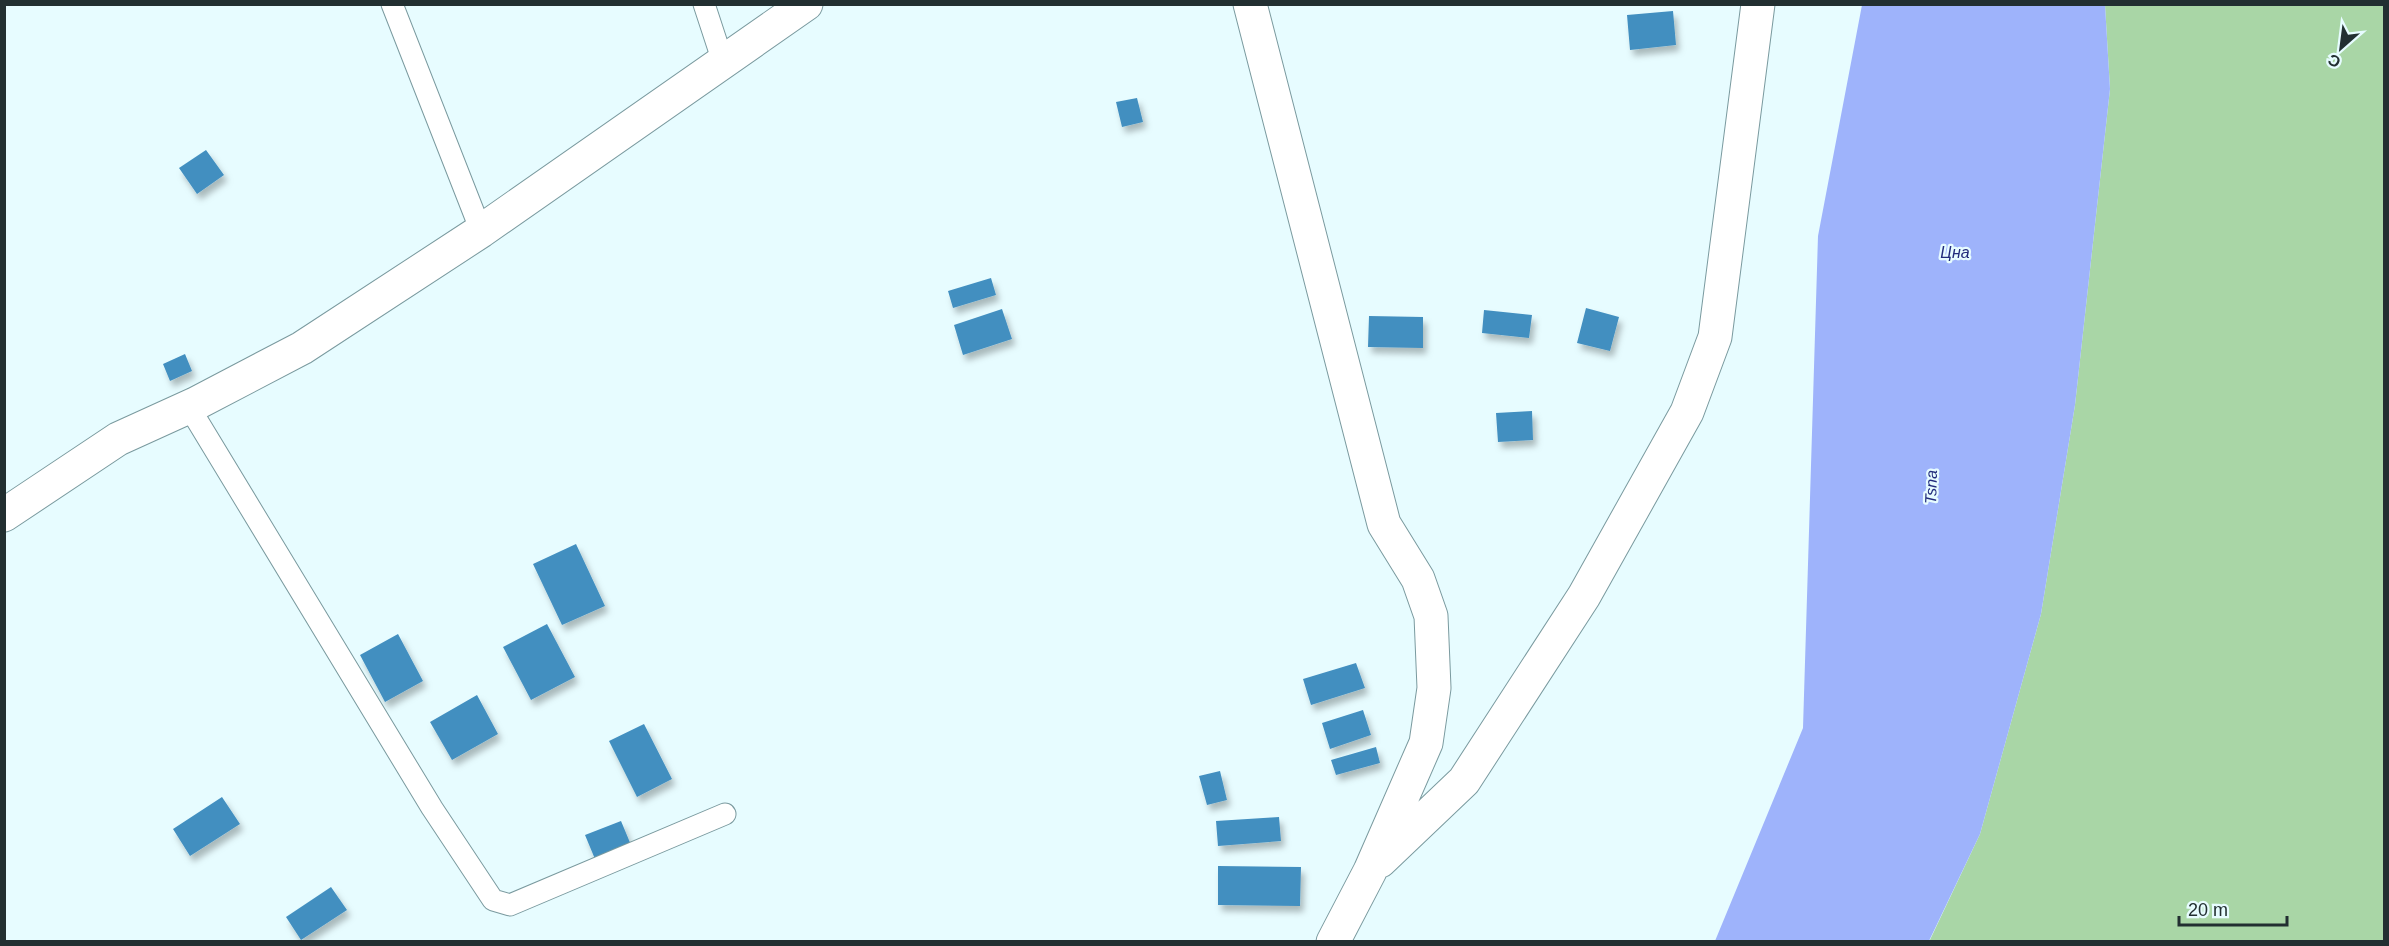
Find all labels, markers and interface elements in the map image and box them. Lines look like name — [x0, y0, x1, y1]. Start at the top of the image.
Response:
north arrow — [2311, 18, 2371, 78]
text: С — [2325, 50, 2343, 71]
water label: Цна — [1940, 244, 1970, 261]
water label: Tsna — [1922, 470, 1940, 504]
scale bar — [2179, 889, 2287, 927]
text: 20 m — [2188, 900, 2228, 920]

